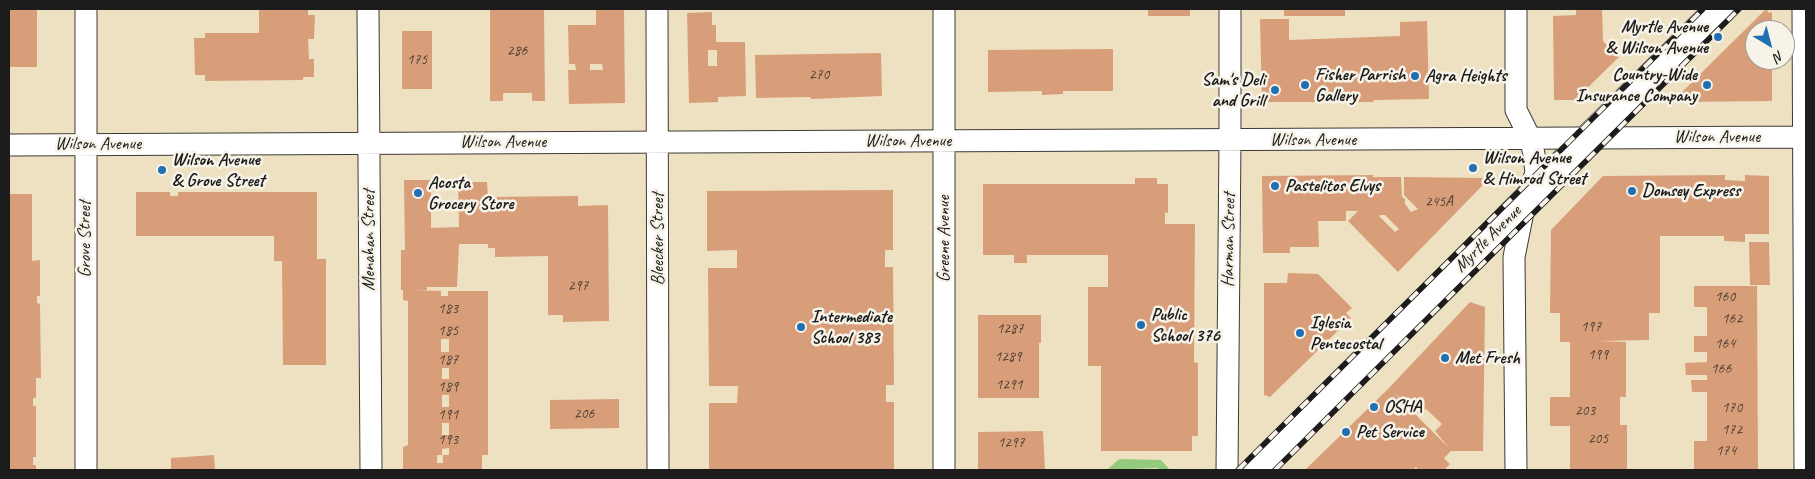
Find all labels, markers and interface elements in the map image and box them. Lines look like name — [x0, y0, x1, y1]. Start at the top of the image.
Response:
place label: Myrtle Avenue & Wilson Avenue — [1606, 16, 1708, 58]
north arrow — [1745, 20, 1795, 70]
marker: Myrtle Avenue & Wilson Avenue — [1712, 31, 1724, 43]
house number: 286 — [507, 42, 527, 60]
text: N — [1770, 47, 1787, 66]
house number: 175 — [407, 51, 427, 69]
place label: Fisher Parrish Gallery — [1315, 64, 1406, 106]
place label: Country-Wide Insurance Company — [1576, 64, 1697, 106]
place label: Agra Heights — [1425, 65, 1507, 87]
house number: 270 — [809, 66, 829, 84]
place label: Sam's Deli and Grill — [1202, 69, 1265, 112]
marker: Agra Heights — [1409, 70, 1421, 82]
marker: Fisher Parrish Gallery — [1299, 79, 1311, 91]
marker: Country-Wide Insurance Company — [1701, 79, 1713, 91]
marker: Sam's Deli and Grill — [1269, 84, 1281, 96]
street label: Wilson Avenue — [1674, 126, 1760, 148]
street label: Wilson Avenue — [1270, 129, 1356, 151]
street label: Wilson Avenue — [865, 130, 951, 152]
street label: Wilson Avenue — [460, 131, 546, 153]
street label: Wilson Avenue — [55, 133, 141, 155]
place label: Wilson Avenue & Himrod Street — [1483, 147, 1586, 190]
place label: Wilson Avenue & Grove Street — [172, 149, 264, 192]
marker: Wilson Avenue & Himrod Street — [1467, 162, 1479, 174]
marker: Wilson Avenue & Grove Street — [156, 164, 168, 176]
place label: Acosta Grocery Store — [428, 172, 514, 214]
place label: Pastelitos Elvys — [1285, 175, 1380, 197]
marker: Pastelitos Elvys — [1269, 180, 1281, 192]
place label: Domsey Express — [1642, 180, 1740, 202]
marker: Domsey Express — [1626, 185, 1638, 197]
marker: Acosta Grocery Store — [412, 187, 424, 199]
street label: Menahan Street — [358, 189, 380, 291]
street label: Bleecker Street — [647, 192, 669, 286]
street label: Harman Street — [1217, 193, 1241, 287]
house number: 245A — [1425, 193, 1453, 211]
street label: Greene Avenue — [933, 196, 955, 282]
street label: Grove Street — [74, 201, 96, 277]
street label: Myrtle Avenue — [1450, 201, 1526, 277]
house number: 297 — [568, 277, 588, 295]
house number: 160 — [1715, 288, 1735, 306]
house number: 183 — [438, 300, 458, 318]
place label: Public School 376 — [1151, 304, 1220, 346]
place label: Intermediate School 383 — [811, 306, 892, 348]
house number: 162 — [1722, 310, 1742, 328]
place label: Iglesia Pentecostal — [1310, 312, 1381, 354]
house number: 197 — [1581, 318, 1601, 336]
marker: Public School 376 — [1135, 319, 1147, 331]
house number: 1287 — [997, 320, 1023, 338]
marker: Intermediate School 383 — [795, 321, 807, 333]
house number: 185 — [438, 322, 458, 340]
marker: Iglesia Pentecostal — [1294, 327, 1306, 339]
house number: 164 — [1715, 335, 1735, 353]
house number: 199 — [1588, 346, 1608, 364]
place label: Met Fresh — [1455, 347, 1520, 369]
house number: 1289 — [995, 348, 1021, 366]
house number: 187 — [438, 351, 458, 369]
marker: Met Fresh — [1439, 352, 1451, 364]
house number: 166 — [1711, 360, 1731, 378]
house number: 1291 — [996, 376, 1022, 394]
house number: 189 — [438, 378, 458, 396]
place label: OSHA — [1384, 396, 1422, 418]
house number: 170 — [1722, 399, 1742, 417]
marker: OSHA — [1368, 401, 1380, 413]
house number: 203 — [1575, 402, 1595, 420]
house number: 206 — [574, 405, 594, 423]
house number: 191 — [438, 406, 458, 424]
place label: Pet Service — [1356, 421, 1424, 443]
house number: 172 — [1722, 421, 1742, 439]
marker: Pet Service — [1340, 426, 1352, 438]
house number: 205 — [1588, 430, 1608, 448]
house number: 193 — [438, 431, 458, 449]
house number: 1297 — [998, 434, 1024, 452]
house number: 174 — [1716, 442, 1736, 460]

